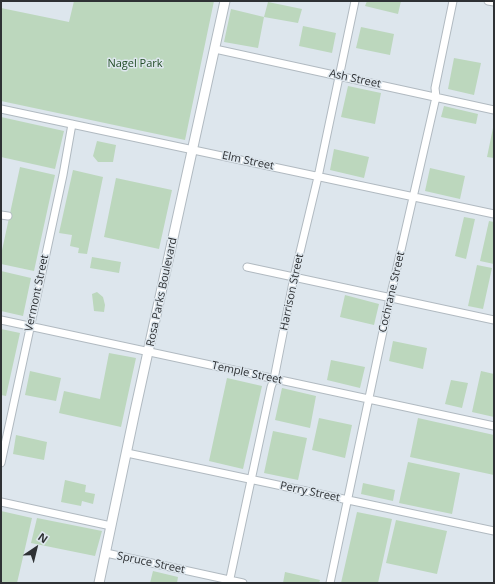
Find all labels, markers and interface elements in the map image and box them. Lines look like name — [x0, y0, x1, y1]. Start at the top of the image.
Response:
park label: Nagel Park — [107, 57, 163, 71]
street label: Ash Street — [328, 67, 382, 91]
street label: Elm Street — [221, 149, 275, 173]
street label: Rosa Parks Boulevard — [144, 236, 180, 348]
street label: Cochrane Street — [376, 250, 408, 334]
street label: Harrison Street — [277, 252, 307, 332]
street label: Vermont Street — [22, 253, 52, 333]
street label: Temple Street — [211, 359, 283, 387]
street label: Perry Street — [279, 479, 341, 505]
north arrow — [16, 528, 56, 568]
text: N — [35, 529, 51, 546]
street label: Spruce Street — [116, 549, 186, 577]

